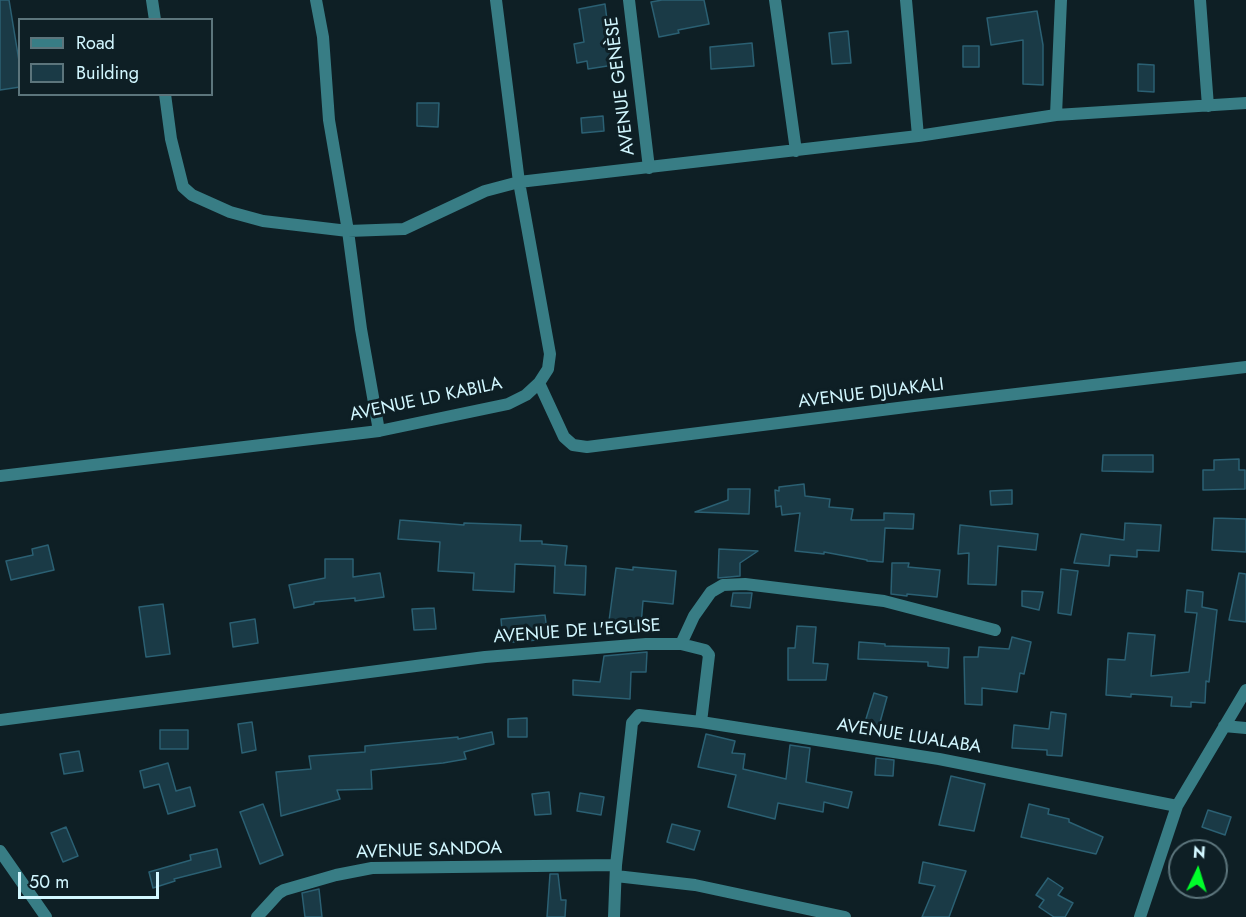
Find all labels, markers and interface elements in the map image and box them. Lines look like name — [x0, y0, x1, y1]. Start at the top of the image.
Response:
street label: AVENUE GENÈSE — [602, 15, 640, 157]
legend — [18, 18, 213, 96]
text: Road — [76, 30, 115, 56]
text: Building — [76, 60, 139, 86]
street label: AVENUE LD KABILA — [348, 373, 504, 427]
street label: AVENUE DJUAKALI — [797, 374, 945, 414]
street label: AVENUE DE L'EGLISE — [493, 615, 661, 649]
street label: AVENUE LUALABA — [835, 715, 983, 759]
street label: AVENUE SANDOA — [356, 838, 502, 864]
north arrow — [1168, 839, 1228, 899]
text: N — [1192, 841, 1206, 864]
scale bar — [21, 860, 162, 898]
text: 50 m — [29, 869, 69, 895]

